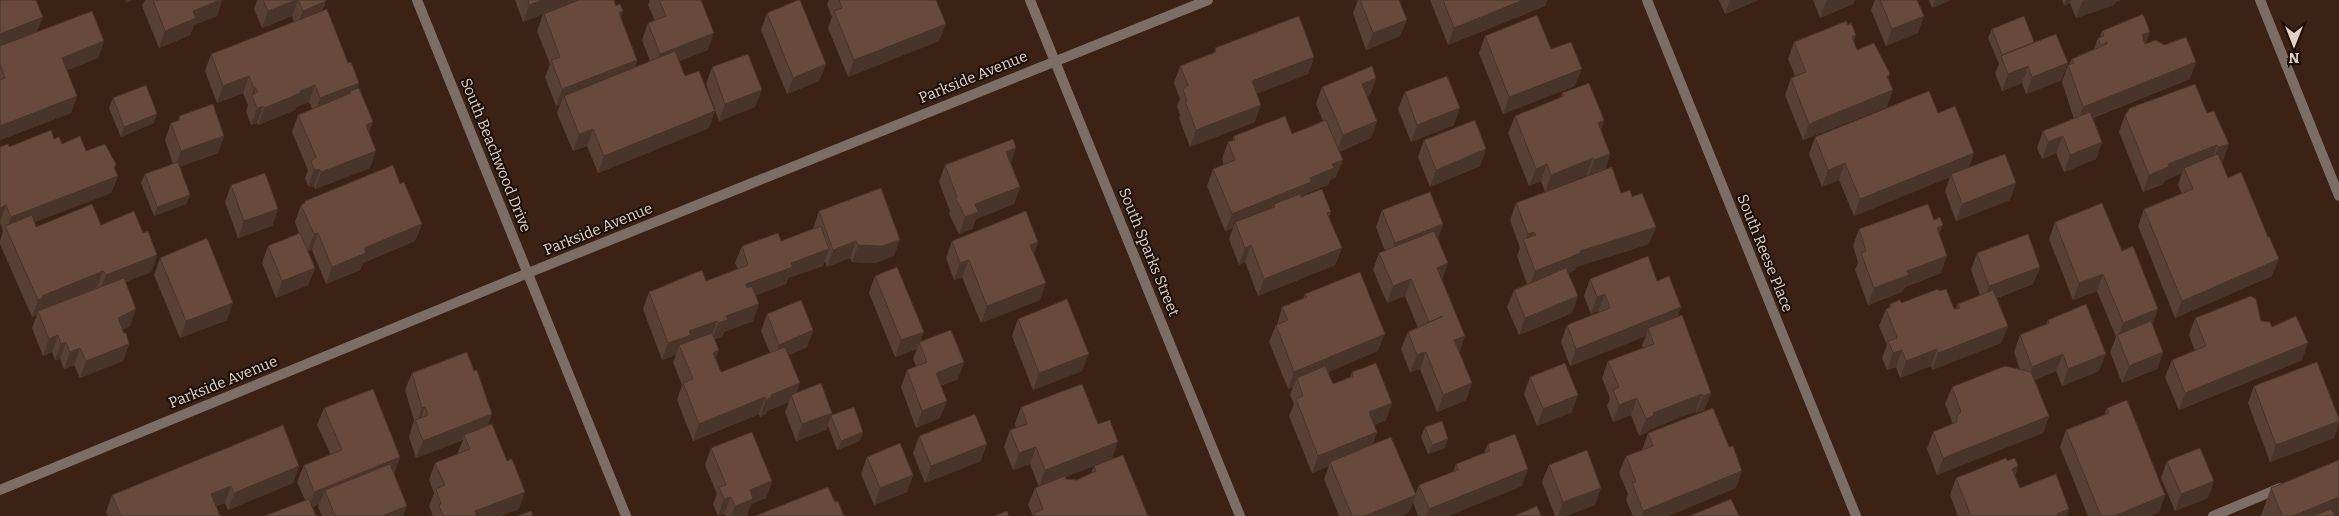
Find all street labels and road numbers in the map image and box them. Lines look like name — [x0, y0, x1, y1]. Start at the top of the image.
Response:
street label: Parkside Avenue — [916, 47, 1030, 107]
street label: South Beachwood Drive — [457, 75, 535, 235]
street label: South Sparks Street — [1115, 185, 1183, 319]
street label: South Reese Place — [1733, 192, 1797, 314]
street label: Parkside Avenue — [541, 199, 655, 259]
street label: Parkside Avenue — [166, 352, 280, 412]

